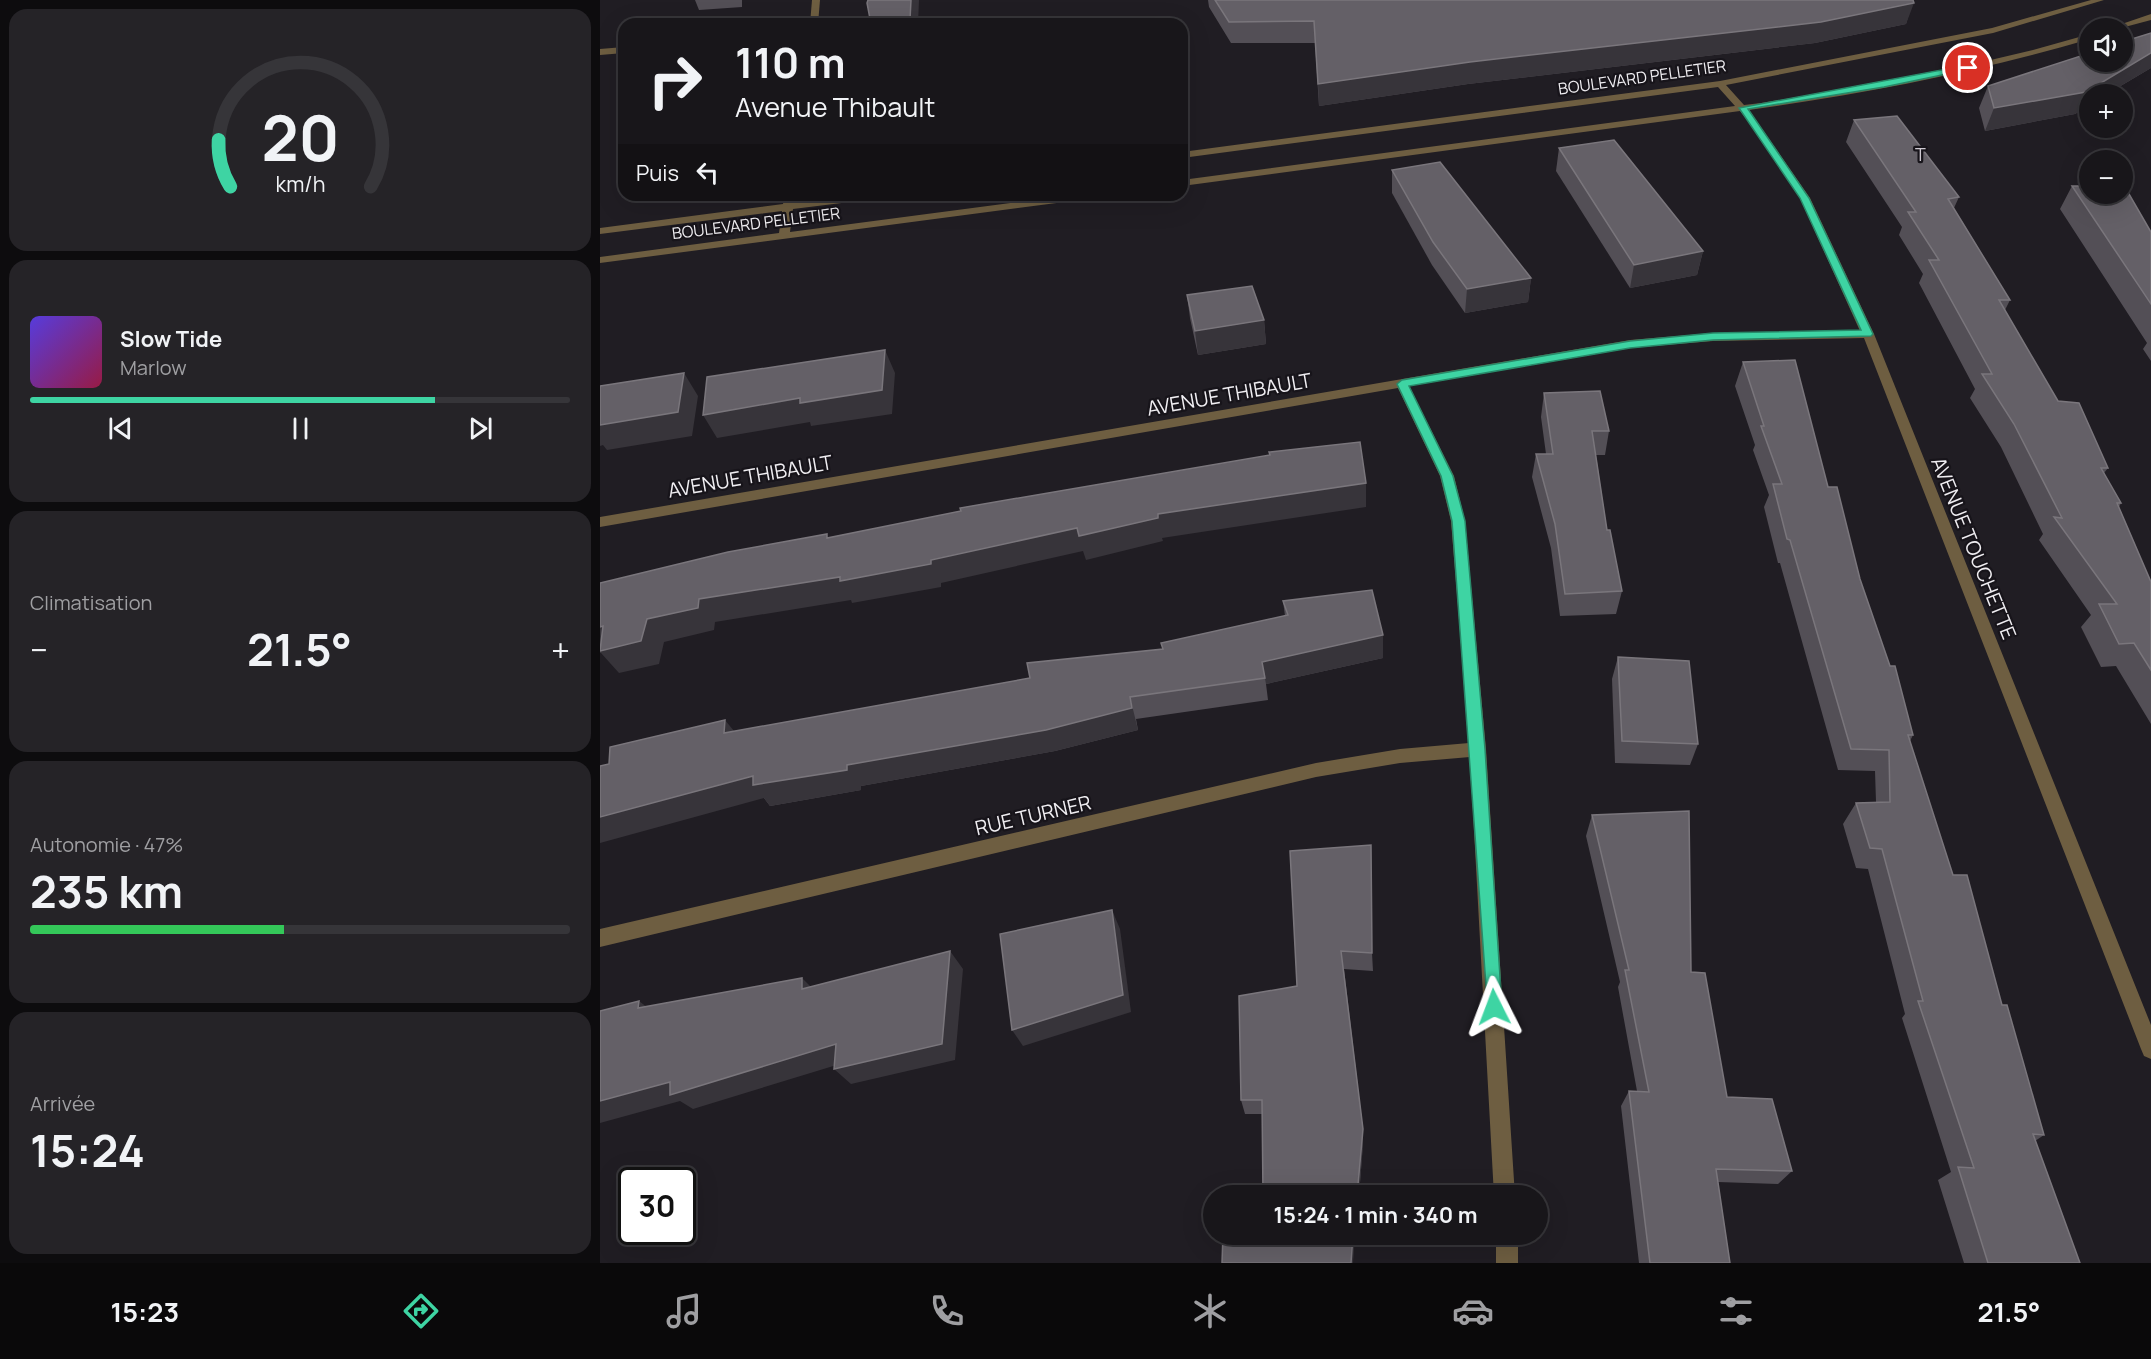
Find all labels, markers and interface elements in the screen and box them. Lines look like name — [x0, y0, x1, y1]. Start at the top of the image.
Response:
map controls — [2079, 18, 2133, 204]
button: sound — [2079, 18, 2133, 72]
text: 110 m — [735, 33, 846, 91]
icon: right — [636, 42, 714, 120]
pin — [1942, 42, 1993, 93]
icon: arrive — [1951, 51, 1984, 84]
street label: BOULEVARD PELLETIER — [1557, 54, 1727, 100]
button: + — [2079, 84, 2133, 138]
text: Avenue Thibault — [735, 88, 935, 125]
text: 20 — [261, 94, 339, 180]
district label: T — [1915, 142, 1927, 166]
button: − — [2079, 150, 2133, 204]
icon: left — [691, 156, 724, 189]
text: Puis — [636, 158, 679, 188]
text: km/h — [275, 169, 325, 198]
street label: BOULEVARD PELLETIER — [671, 202, 841, 244]
text: Slow Tide — [120, 324, 222, 354]
text: Marlow — [120, 354, 187, 381]
street label: AVENUE THIBAULT — [1144, 366, 1314, 422]
icon: previous — [104, 412, 137, 445]
icon: pause — [284, 412, 317, 445]
icon: next — [464, 412, 497, 445]
street label: AVENUE THIBAULT — [665, 448, 835, 504]
street label: AVENUE TOUCHETTE — [1925, 453, 2023, 643]
text: Climatisation — [30, 589, 152, 616]
text: 21.5° — [247, 618, 352, 680]
text: − — [30, 627, 48, 672]
text: + — [551, 627, 570, 672]
street label: RUE TURNER — [972, 789, 1094, 841]
text: Autonomie · 47% — [30, 831, 183, 858]
text: 235 km — [30, 860, 183, 922]
position arrow — [1462, 975, 1526, 1039]
text: Arrivée — [30, 1090, 95, 1117]
text: 15:24 — [30, 1119, 145, 1181]
speed limit sign: 30 — [618, 1167, 696, 1245]
text: 15:24 · 1 min · 340 m — [1273, 1200, 1478, 1230]
icon: directions — [400, 1290, 442, 1332]
icon: music — [663, 1290, 705, 1332]
icon: phone — [926, 1290, 968, 1332]
icon: climate — [1189, 1290, 1231, 1332]
icon: car — [1452, 1290, 1494, 1332]
icon: filters — [1715, 1290, 1757, 1332]
text: 15:23 — [110, 1293, 179, 1330]
text: 21.5° — [1977, 1293, 2040, 1330]

